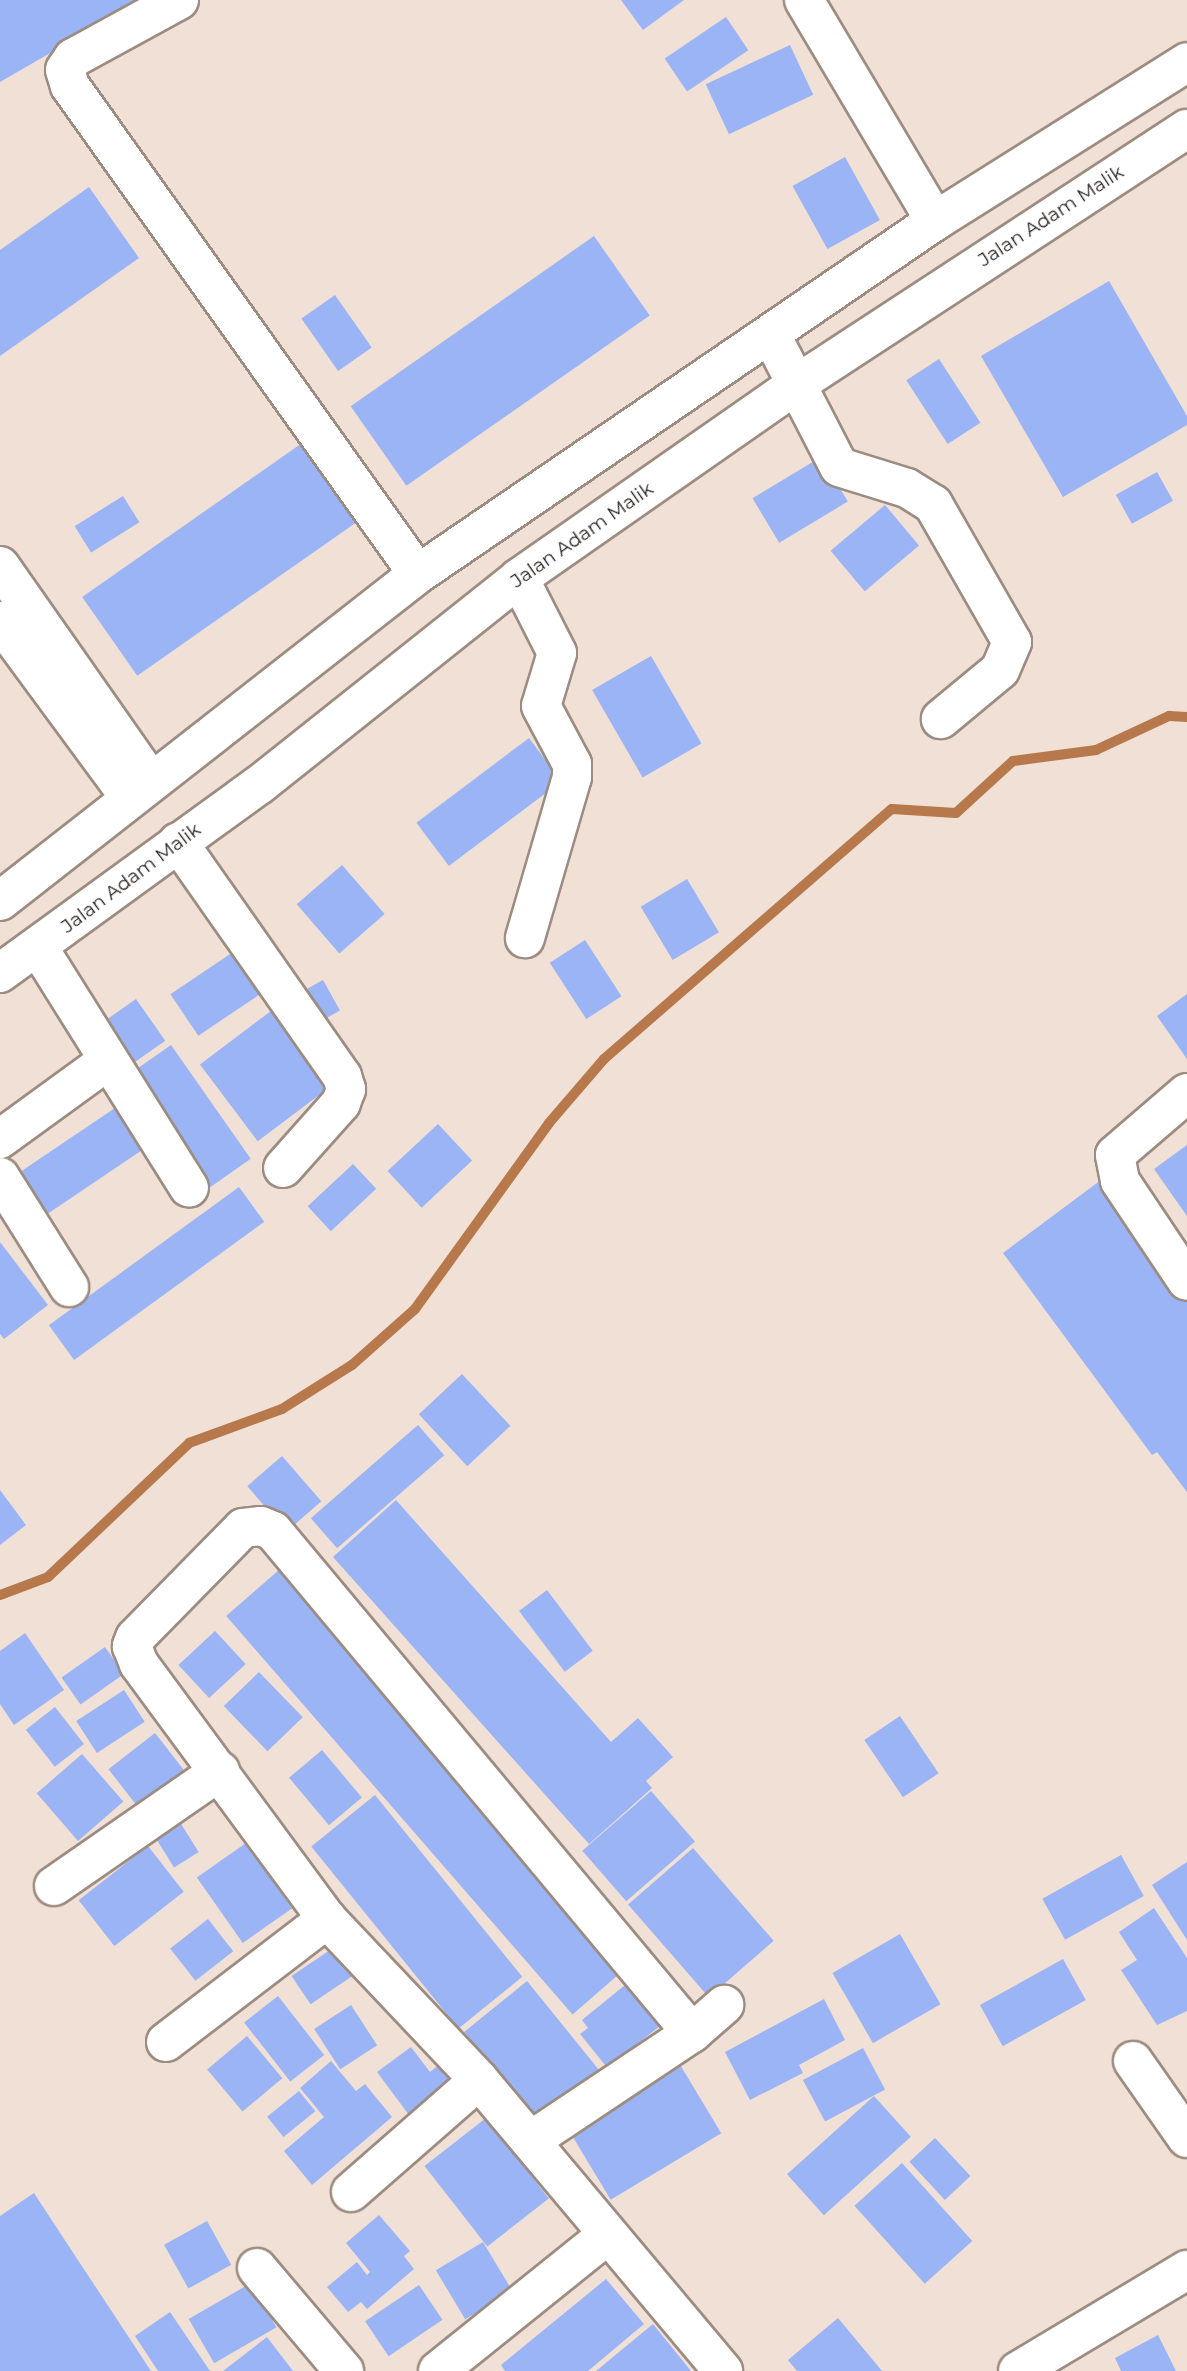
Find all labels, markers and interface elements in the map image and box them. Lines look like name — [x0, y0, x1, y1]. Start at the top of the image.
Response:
street label: Jalan Adam Malik — [974, 161, 1128, 271]
street label: Jalan Adam Malik — [506, 477, 658, 593]
street label: Jalan Adam Malik — [57, 818, 205, 938]

